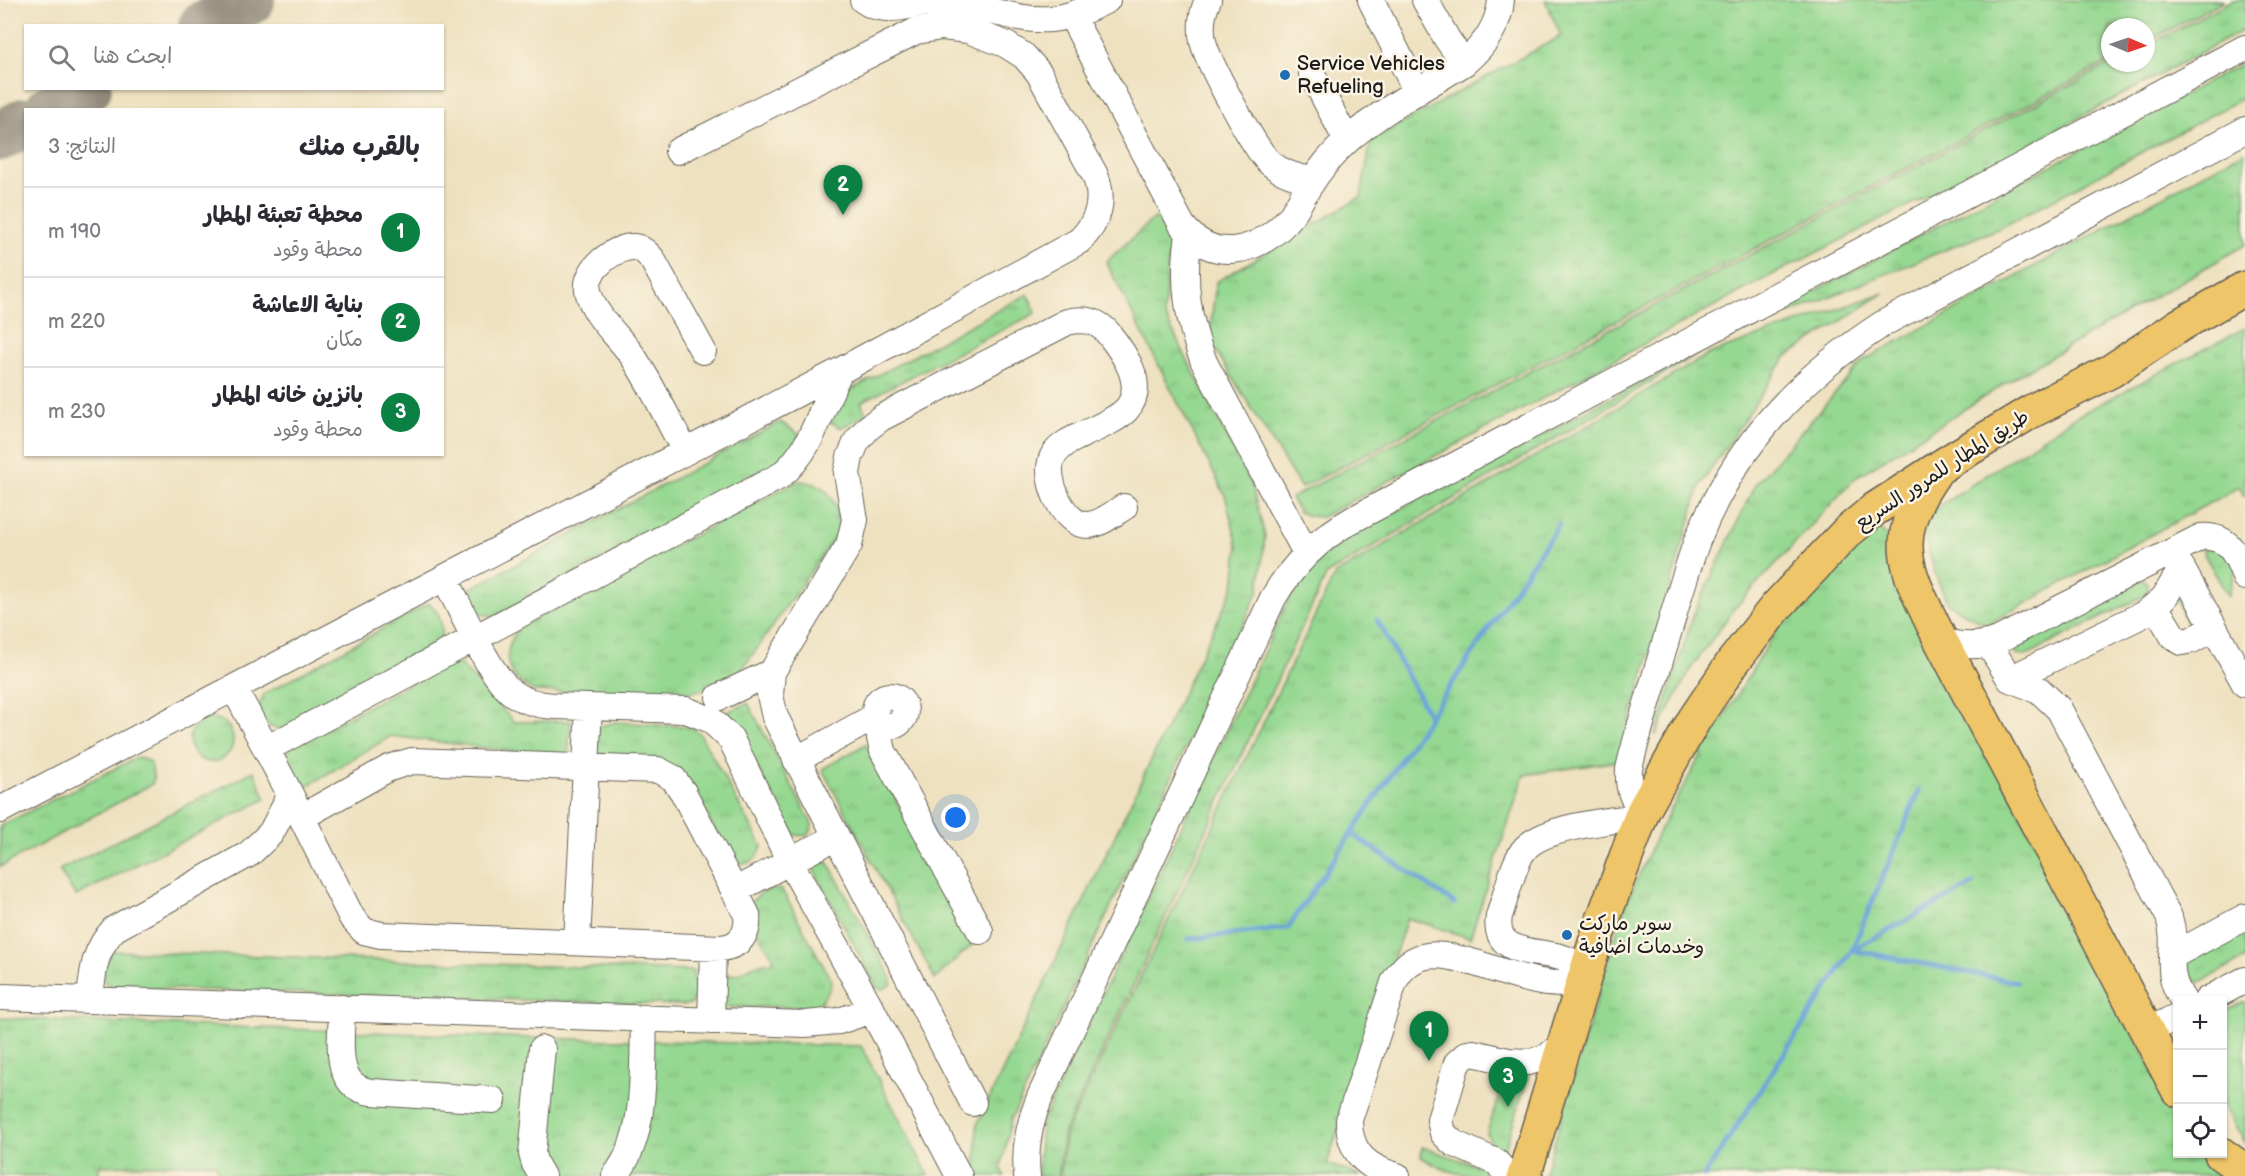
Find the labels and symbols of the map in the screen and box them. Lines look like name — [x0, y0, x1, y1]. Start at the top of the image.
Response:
north arrow — [2101, 18, 2155, 72]
place label: Service Vehicles Refueling — [1297, 52, 1445, 99]
marker: Service Vehicles Refueling — [1278, 68, 1292, 82]
pin: 2 — [824, 166, 862, 215]
street label: طريق المطار للمرور السريع — [1850, 405, 2035, 537]
your location — [941, 803, 970, 832]
place label: سوبر ماركت وخدمات اضافية — [1579, 912, 1704, 959]
marker: سوبر ماركت وخدمات اضافية — [1560, 928, 1574, 942]
pin: 1 — [1410, 1012, 1448, 1061]
pin: 3 — [1488, 1058, 1528, 1107]

